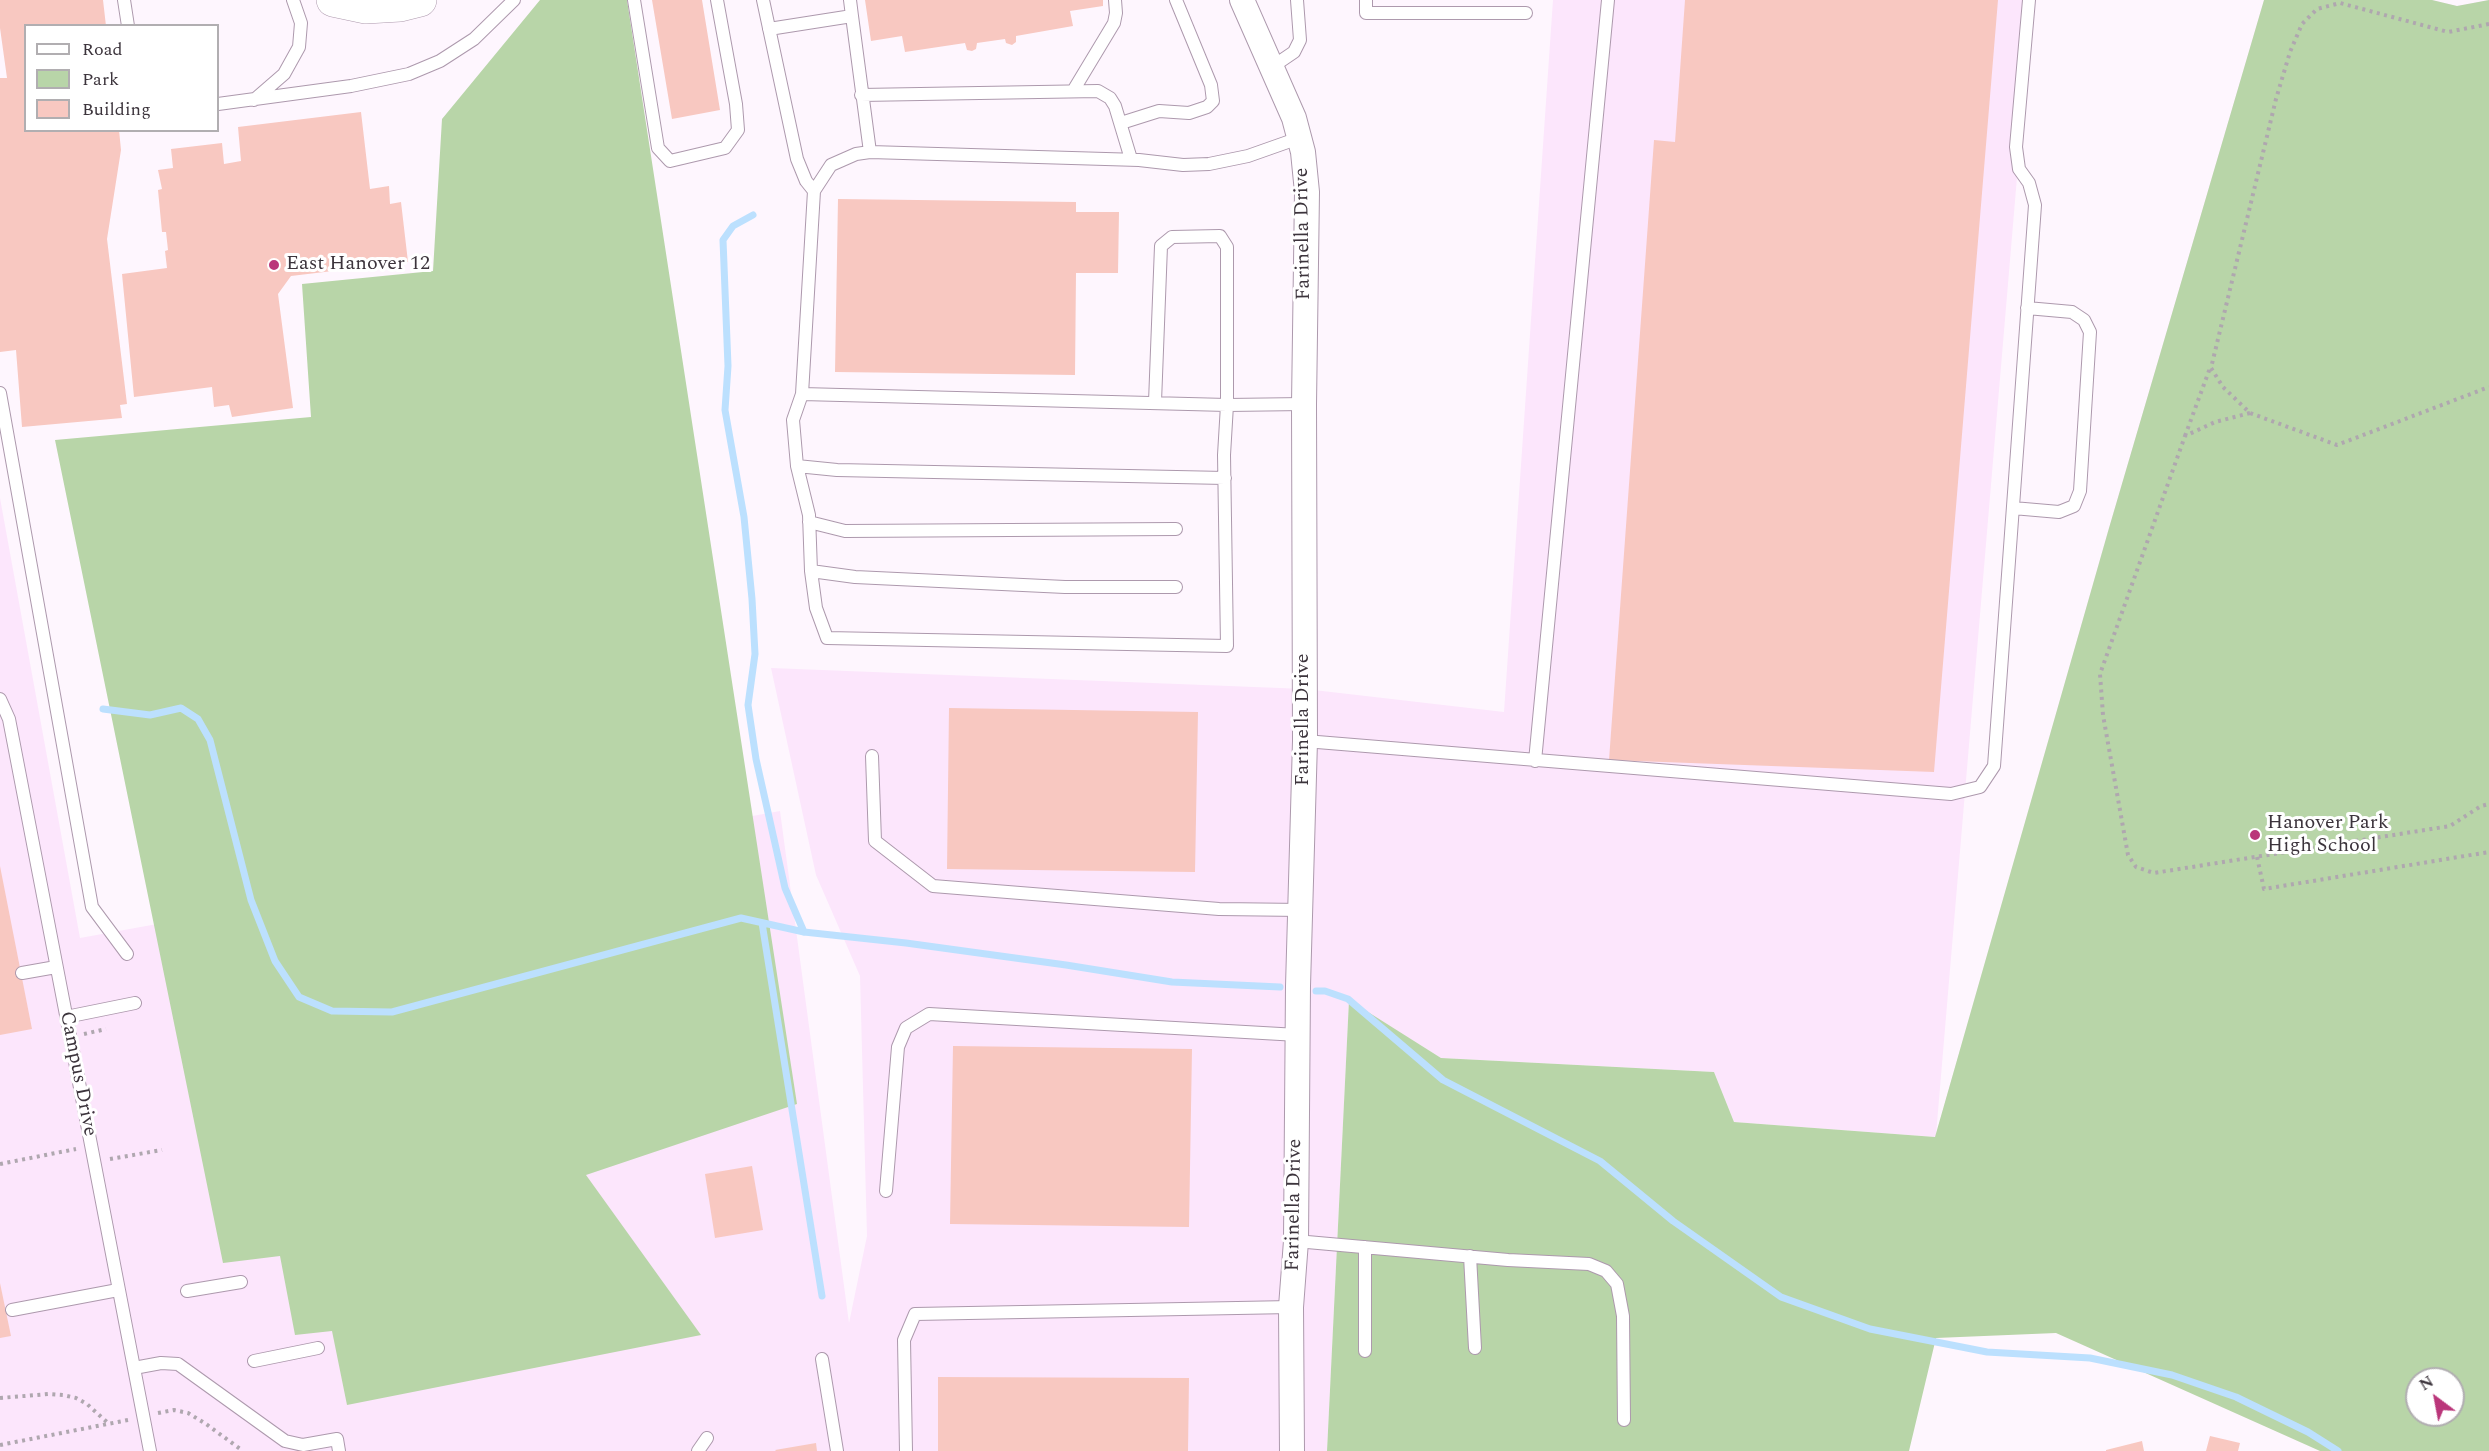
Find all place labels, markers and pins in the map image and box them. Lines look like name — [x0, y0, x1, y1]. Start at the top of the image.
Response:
place label: East Hanover 12 — [286, 253, 430, 277]
marker: East Hanover 12 — [267, 258, 281, 272]
place label: Hanover Park High School — [2267, 812, 2389, 859]
marker: Hanover Park High School — [2248, 828, 2262, 842]

